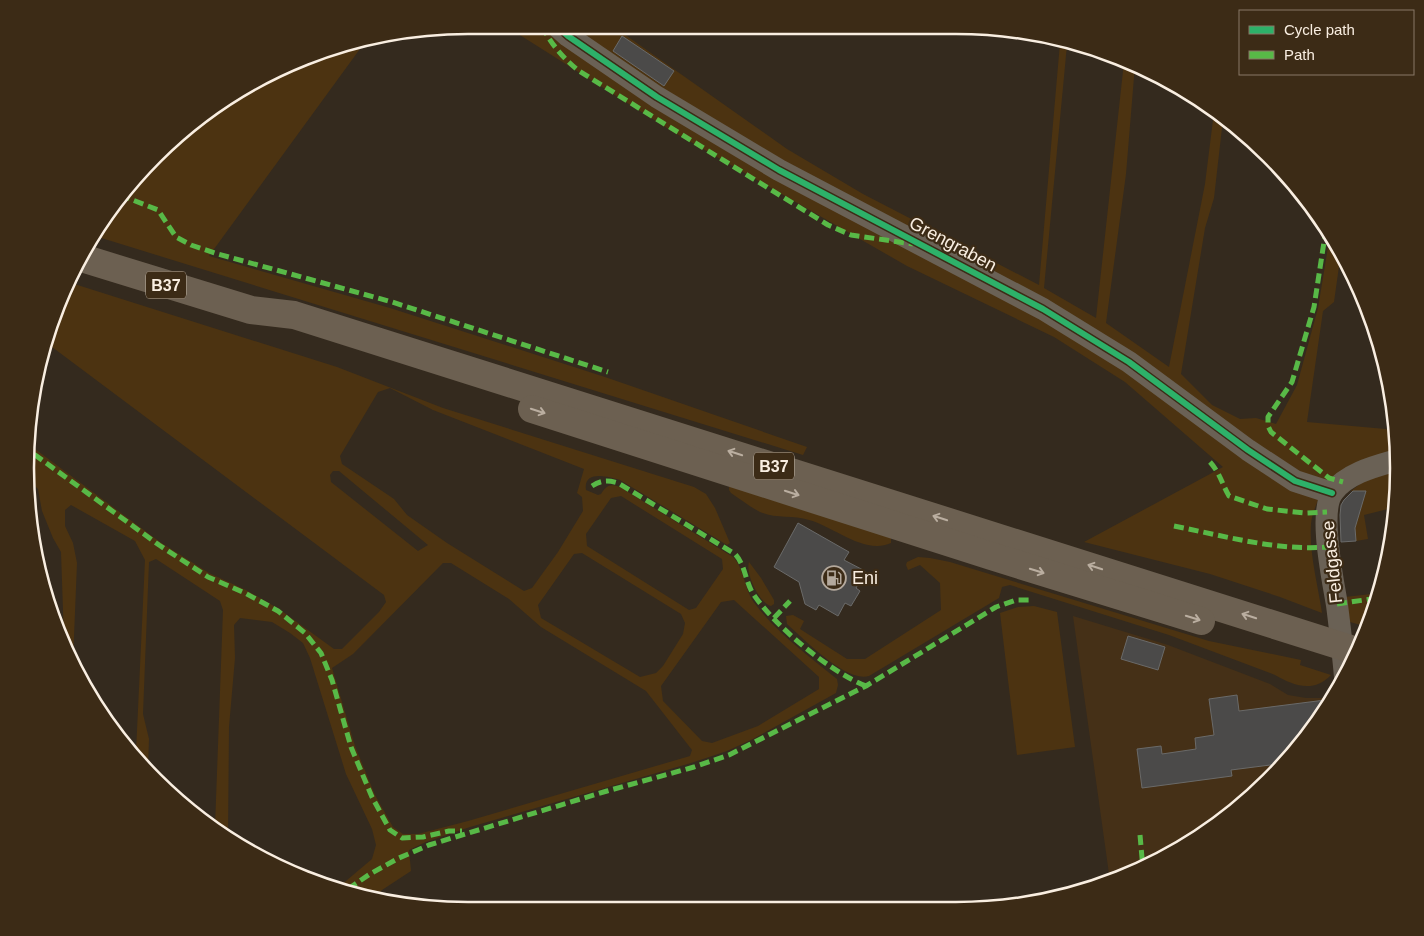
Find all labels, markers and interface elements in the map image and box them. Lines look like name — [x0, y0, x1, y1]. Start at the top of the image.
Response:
legend — [1239, 10, 1414, 75]
text: Cycle path — [1284, 21, 1355, 38]
text: Path — [1284, 46, 1315, 63]
street label: Grengraben — [906, 213, 1000, 275]
road number: B37 — [146, 272, 186, 298]
one-way arrow — [530, 407, 546, 416]
one-way arrow — [727, 448, 743, 458]
road number: B37 — [754, 452, 794, 480]
one-way arrow — [784, 489, 799, 498]
one-way arrow — [932, 513, 948, 523]
street label: Feldgasse — [1318, 520, 1346, 604]
one-way arrow — [1087, 562, 1103, 572]
fuel station icon: Eni — [821, 565, 847, 591]
one-way arrow — [1029, 566, 1045, 576]
place label: Eni — [852, 568, 878, 588]
one-way arrow — [1242, 611, 1258, 621]
one-way arrow — [1184, 614, 1200, 624]

